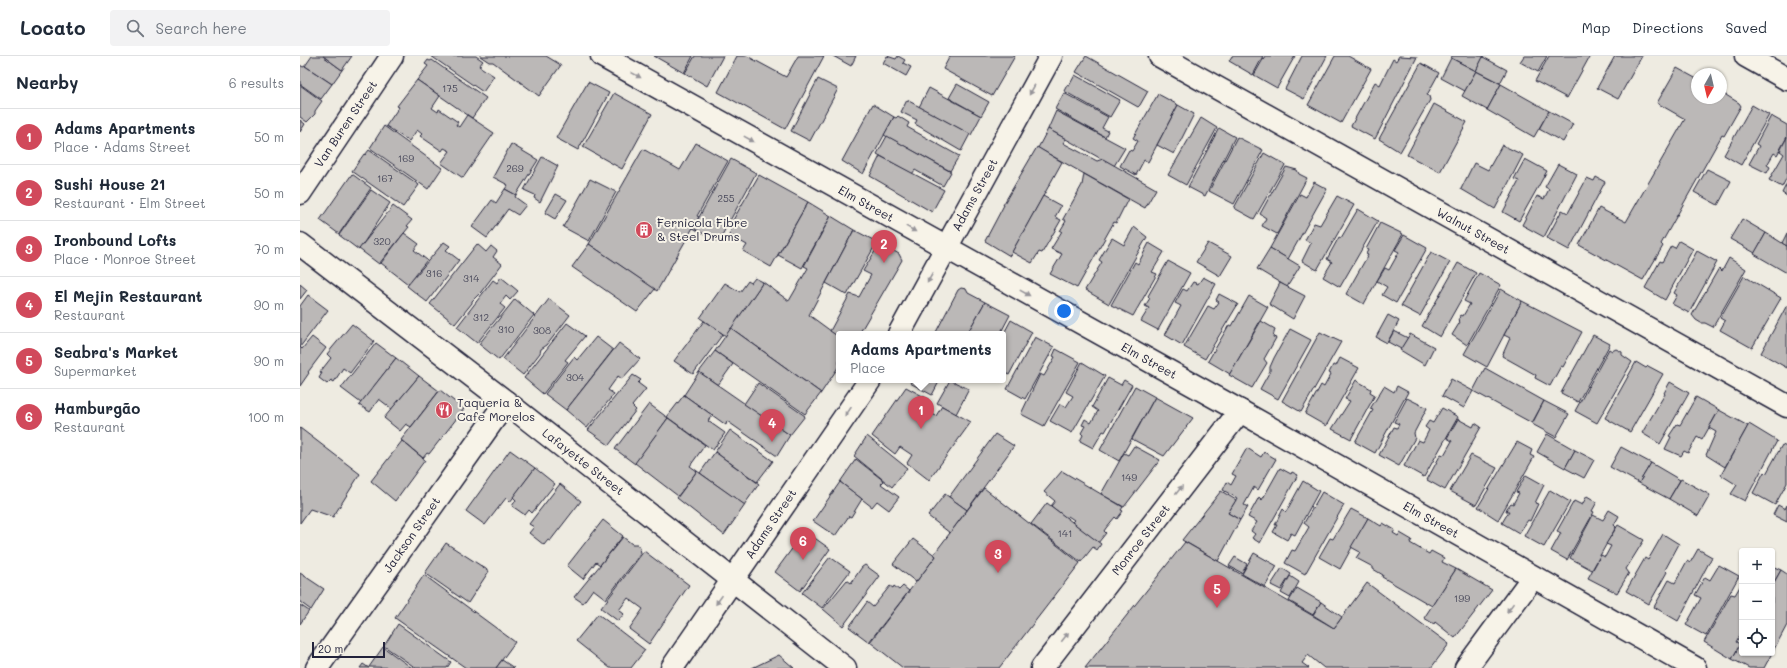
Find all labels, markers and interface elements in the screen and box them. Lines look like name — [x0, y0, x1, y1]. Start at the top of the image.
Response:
search box — [110, 10, 390, 46]
text: Locato — [20, 15, 86, 40]
icon: search — [124, 17, 146, 39]
text: Search here — [156, 18, 247, 38]
text: Map — [1582, 18, 1610, 37]
text: Directions — [1632, 18, 1703, 37]
text: Saved — [1725, 18, 1767, 37]
north arrow — [1691, 68, 1727, 104]
text: Nearby — [16, 71, 78, 93]
one-way arrow — [630, 72, 641, 78]
text: 6 results — [229, 74, 284, 91]
street label: Van Buren Street — [310, 77, 380, 170]
house number: 175 — [442, 81, 458, 95]
one-way arrow — [1029, 84, 1035, 96]
text: Adams Apartments — [54, 118, 195, 138]
text: 1 — [26, 128, 32, 145]
text: 50 m — [254, 128, 284, 145]
one-way arrow — [743, 135, 755, 142]
text: Place · Adams Street — [54, 138, 191, 155]
house number: 169 — [398, 151, 414, 165]
street label: Adams Street — [948, 155, 1001, 234]
house number: 269 — [506, 161, 524, 175]
house number: 167 — [377, 171, 393, 185]
text: Sushi House 21 — [54, 174, 165, 194]
street label: Elm Street — [836, 181, 897, 225]
text: 2 — [25, 184, 33, 201]
text: 50 m — [254, 184, 284, 201]
house number: 255 — [717, 191, 735, 205]
text: Restaurant · Elm Street — [54, 194, 206, 211]
street label: Walnut Street — [1434, 203, 1513, 257]
place label: Fernicola Fibre & Steel Drums — [657, 214, 747, 244]
building icon: Fernicola Fibre & Steel Drums — [634, 220, 654, 240]
one-way arrow — [905, 226, 917, 233]
text: Ironbound Lofts — [54, 230, 176, 250]
pin: 2 — [871, 230, 897, 263]
house number: 320 — [373, 234, 391, 248]
text: 3 — [25, 240, 33, 257]
text: 70 m — [254, 240, 284, 257]
text: Place · Monroe Street — [54, 250, 196, 267]
house number: 316 — [426, 266, 442, 280]
house number: 314 — [463, 271, 479, 285]
one-way arrow — [926, 272, 933, 284]
text: El Mejin Restaurant — [54, 286, 202, 306]
one-way arrow — [1019, 289, 1031, 296]
text: 4 — [25, 296, 33, 313]
text: 90 m — [254, 296, 284, 313]
your location — [1054, 301, 1074, 321]
text: Restaurant — [54, 306, 125, 323]
house number: 312 — [473, 310, 489, 324]
house number: 310 — [498, 322, 514, 336]
house number: 308 — [533, 323, 551, 337]
popup — [836, 331, 1006, 383]
street label: Elm Street — [1119, 338, 1180, 382]
text: Adams Apartments — [850, 339, 992, 359]
text: Seabra's Market — [54, 342, 178, 362]
text: 5 — [25, 352, 33, 369]
text: 90 m — [254, 352, 284, 369]
text: Place — [850, 359, 885, 376]
text: Supermarket — [54, 362, 137, 379]
house number: 304 — [566, 370, 584, 384]
place label: Taqueria & Cafe Morelos — [457, 394, 535, 424]
pin: 1 — [908, 396, 934, 429]
text: Hamburgão — [54, 398, 140, 418]
restaurant icon: Taqueria & Cafe Morelos — [434, 400, 454, 420]
one-way arrow — [844, 407, 852, 417]
text: 6 — [25, 408, 33, 425]
text: 100 m — [248, 408, 284, 425]
pin: 4 — [759, 409, 785, 442]
text: Restaurant — [54, 418, 125, 435]
street label: Lafayette Street — [539, 424, 628, 498]
house number: 149 — [1121, 470, 1137, 484]
one-way arrow — [1175, 484, 1183, 495]
street label: Adams Street — [741, 485, 799, 561]
street label: Jackson Street — [379, 493, 443, 576]
street label: Elm Street — [1401, 497, 1462, 541]
street label: Monroe Street — [1107, 501, 1173, 578]
house number: 141 — [1058, 526, 1072, 540]
pin: 6 — [790, 527, 816, 560]
pin: 3 — [985, 540, 1011, 573]
map controls — [1739, 548, 1775, 656]
button: + — [1739, 548, 1775, 584]
pin: 5 — [1204, 575, 1230, 608]
button: − — [1739, 584, 1775, 620]
house number: 199 — [1454, 591, 1470, 605]
one-way arrow — [715, 595, 723, 605]
one-way arrow — [1506, 603, 1514, 614]
button: locate — [1739, 620, 1775, 656]
one-way arrow — [1061, 632, 1070, 643]
scale bar — [312, 640, 385, 659]
text: 20 m — [318, 641, 343, 656]

